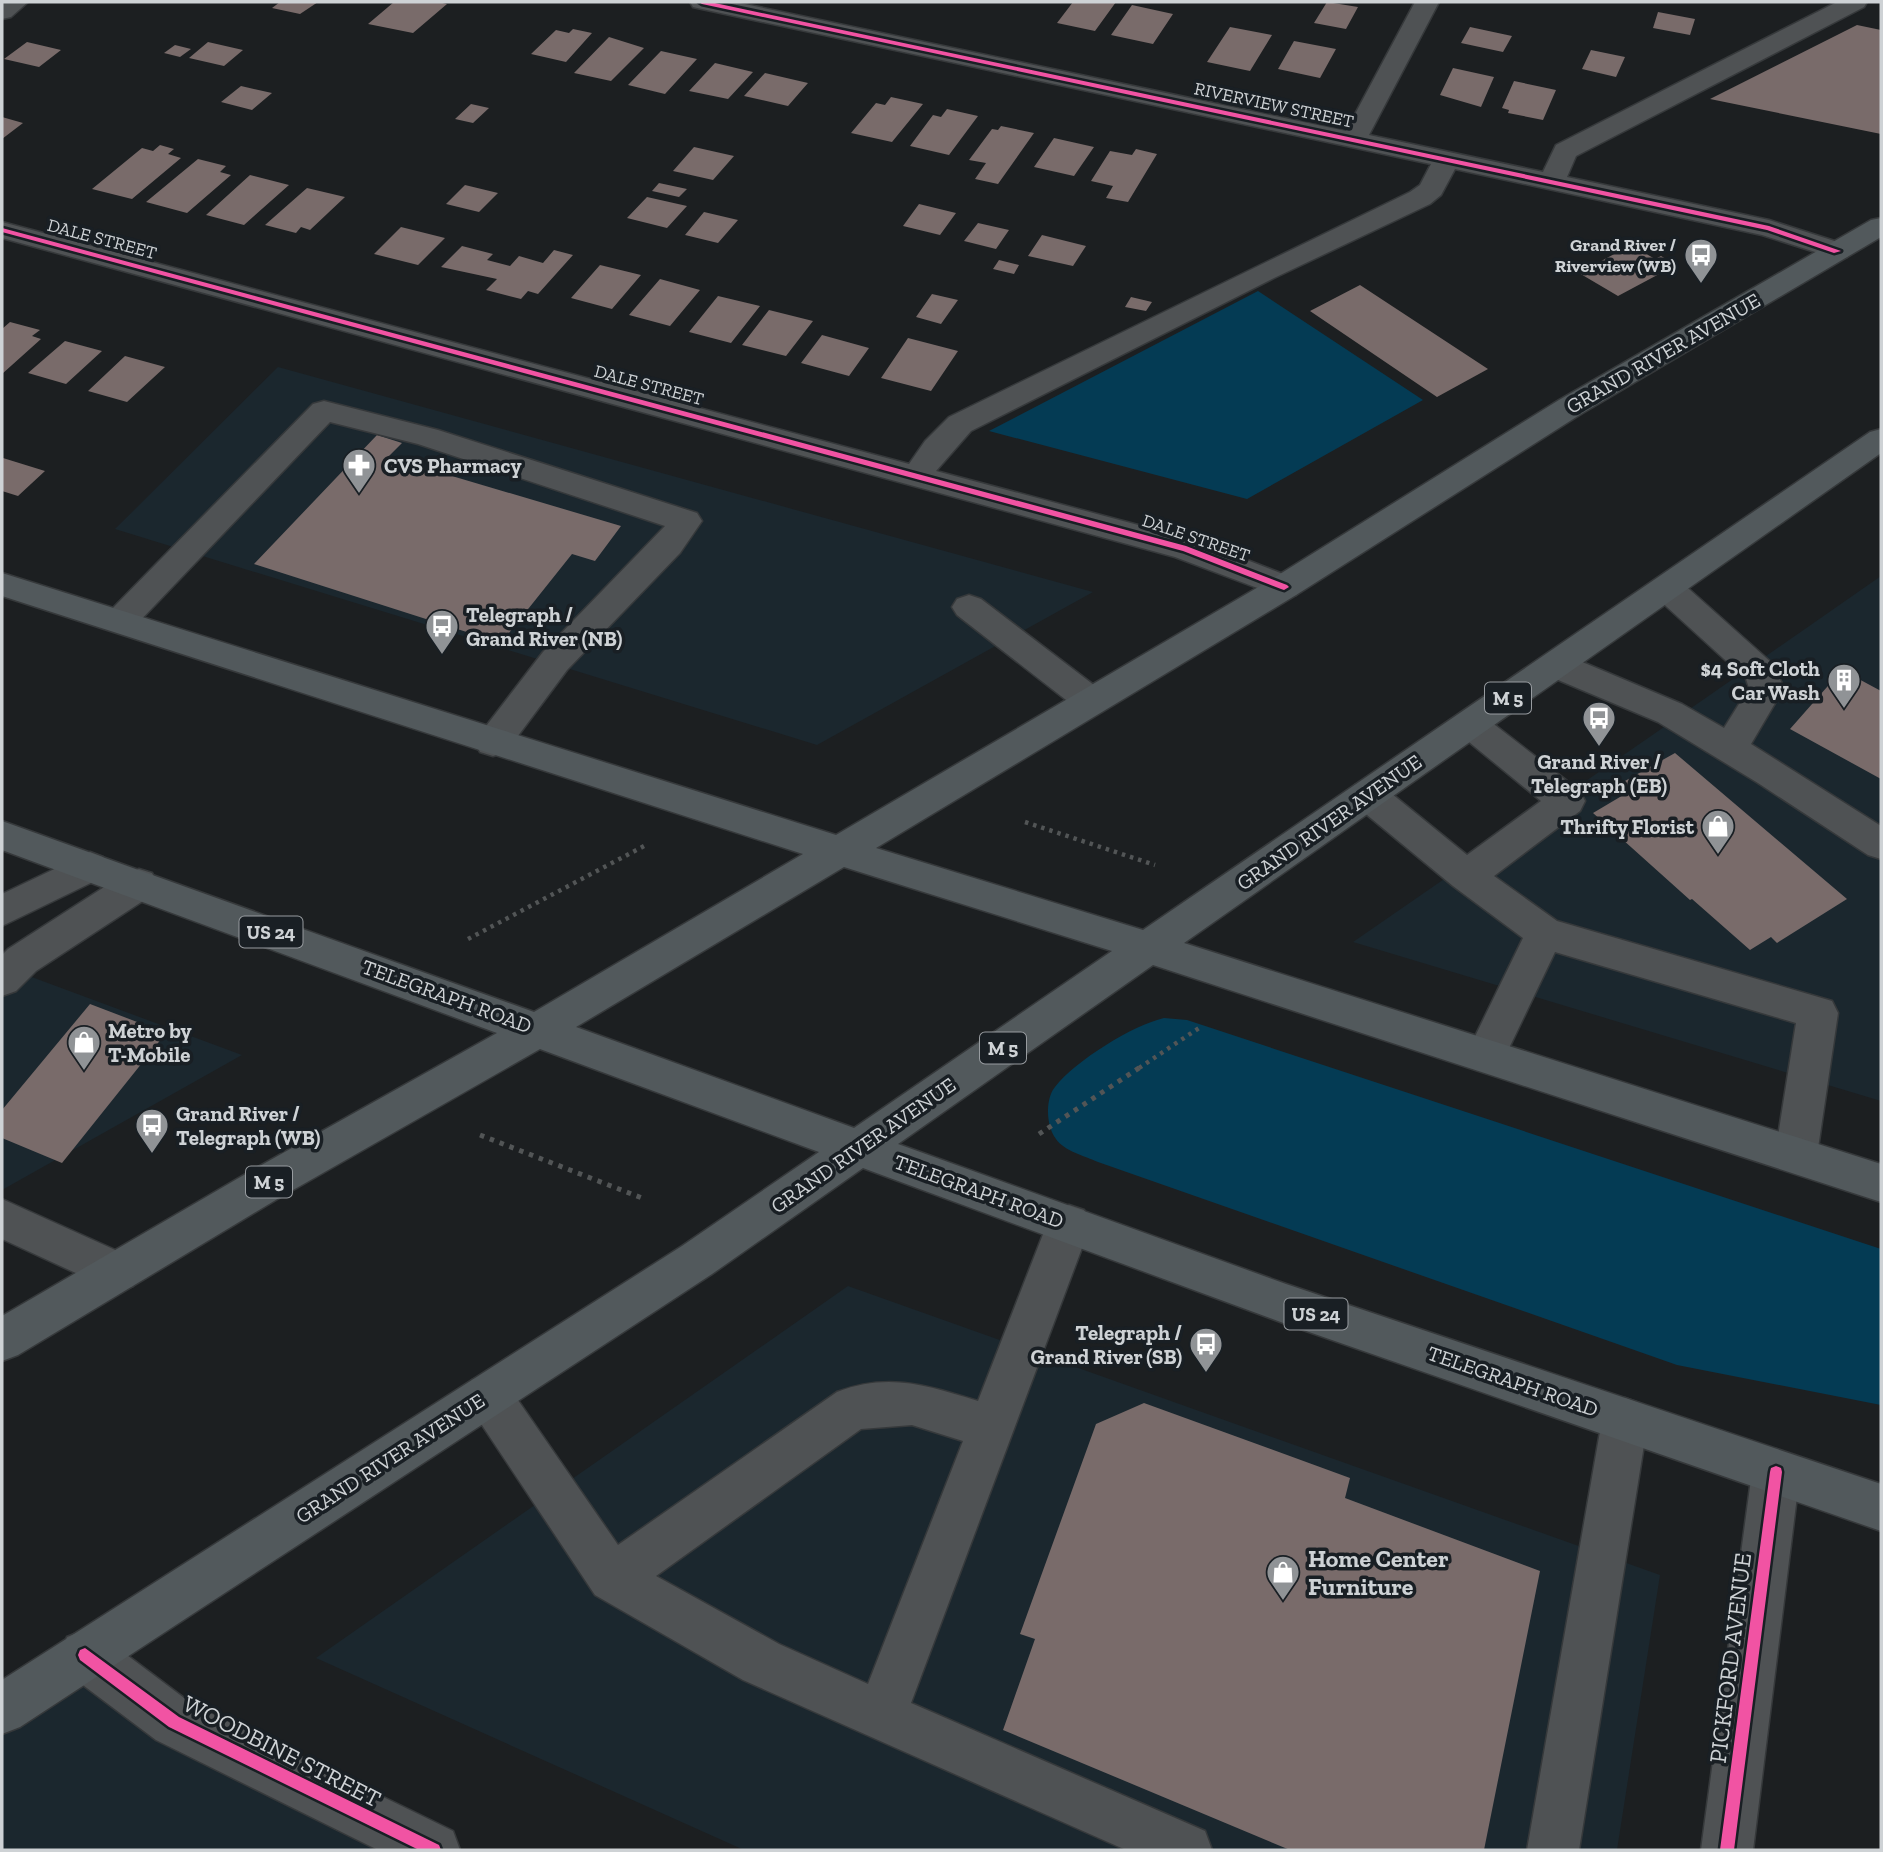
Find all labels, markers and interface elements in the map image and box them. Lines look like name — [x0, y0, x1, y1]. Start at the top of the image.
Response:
street label: RIVERVIEW STREET — [1192, 77, 1356, 133]
street label: DALE STREET — [45, 214, 159, 264]
place label: Grand River / Riverview (WB) — [1555, 234, 1676, 277]
bus stop icon: Grand River / Riverview (WB) — [1682, 236, 1720, 285]
street label: GRAND RIVER AVENUE — [1561, 287, 1765, 419]
street label: DALE STREET — [592, 360, 706, 410]
pharmacy icon: CVS Pharmacy — [340, 446, 378, 495]
place label: CVS Pharmacy — [384, 453, 522, 478]
street label: DALE STREET — [1139, 509, 1253, 567]
place label: Telegraph / Grand River (NB) — [466, 602, 622, 651]
bus stop icon: Telegraph / Grand River (NB) — [423, 607, 461, 656]
place label: $4 Soft Cloth Car Wash — [1701, 656, 1820, 705]
building icon: $4 Soft Cloth Car Wash — [1825, 661, 1863, 710]
road number: M 5 — [1485, 682, 1531, 713]
bus stop icon: Grand River / Telegraph (EB) — [1580, 699, 1618, 748]
street label: GRAND RIVER AVENUE — [1232, 749, 1426, 895]
place label: Grand River / Telegraph (EB) — [1531, 749, 1667, 798]
shop icon: Thrifty Florist — [1699, 807, 1737, 856]
place label: Thrifty Florist — [1560, 814, 1695, 839]
road number: US 24 — [240, 916, 302, 948]
street label: TELEGRAPH ROAD — [359, 954, 535, 1038]
place label: Metro by T-Mobile — [108, 1018, 192, 1067]
shop icon: Metro by T-Mobile — [65, 1023, 103, 1072]
road number: M 5 — [980, 1032, 1026, 1064]
street label: GRAND RIVER AVENUE — [766, 1072, 960, 1218]
place label: Grand River / Telegraph (WB) — [176, 1101, 320, 1150]
bus stop icon: Grand River / Telegraph (WB) — [133, 1106, 171, 1155]
street label: TELEGRAPH ROAD — [891, 1149, 1067, 1233]
road number: M 5 — [246, 1166, 292, 1198]
road number: US 24 — [1284, 1298, 1348, 1330]
place label: Telegraph / Grand River (SB) — [1031, 1320, 1182, 1369]
bus stop icon: Telegraph / Grand River (SB) — [1187, 1325, 1225, 1374]
street label: TELEGRAPH ROAD — [1424, 1340, 1602, 1422]
street label: GRAND RIVER AVENUE — [291, 1388, 489, 1528]
place label: Home Center Furniture — [1308, 1544, 1449, 1601]
street label: PICKFORD AVENUE — [1703, 1551, 1757, 1765]
shop icon: Home Center Furniture — [1264, 1553, 1302, 1602]
street label: WOODBINE STREET — [178, 1689, 386, 1814]

